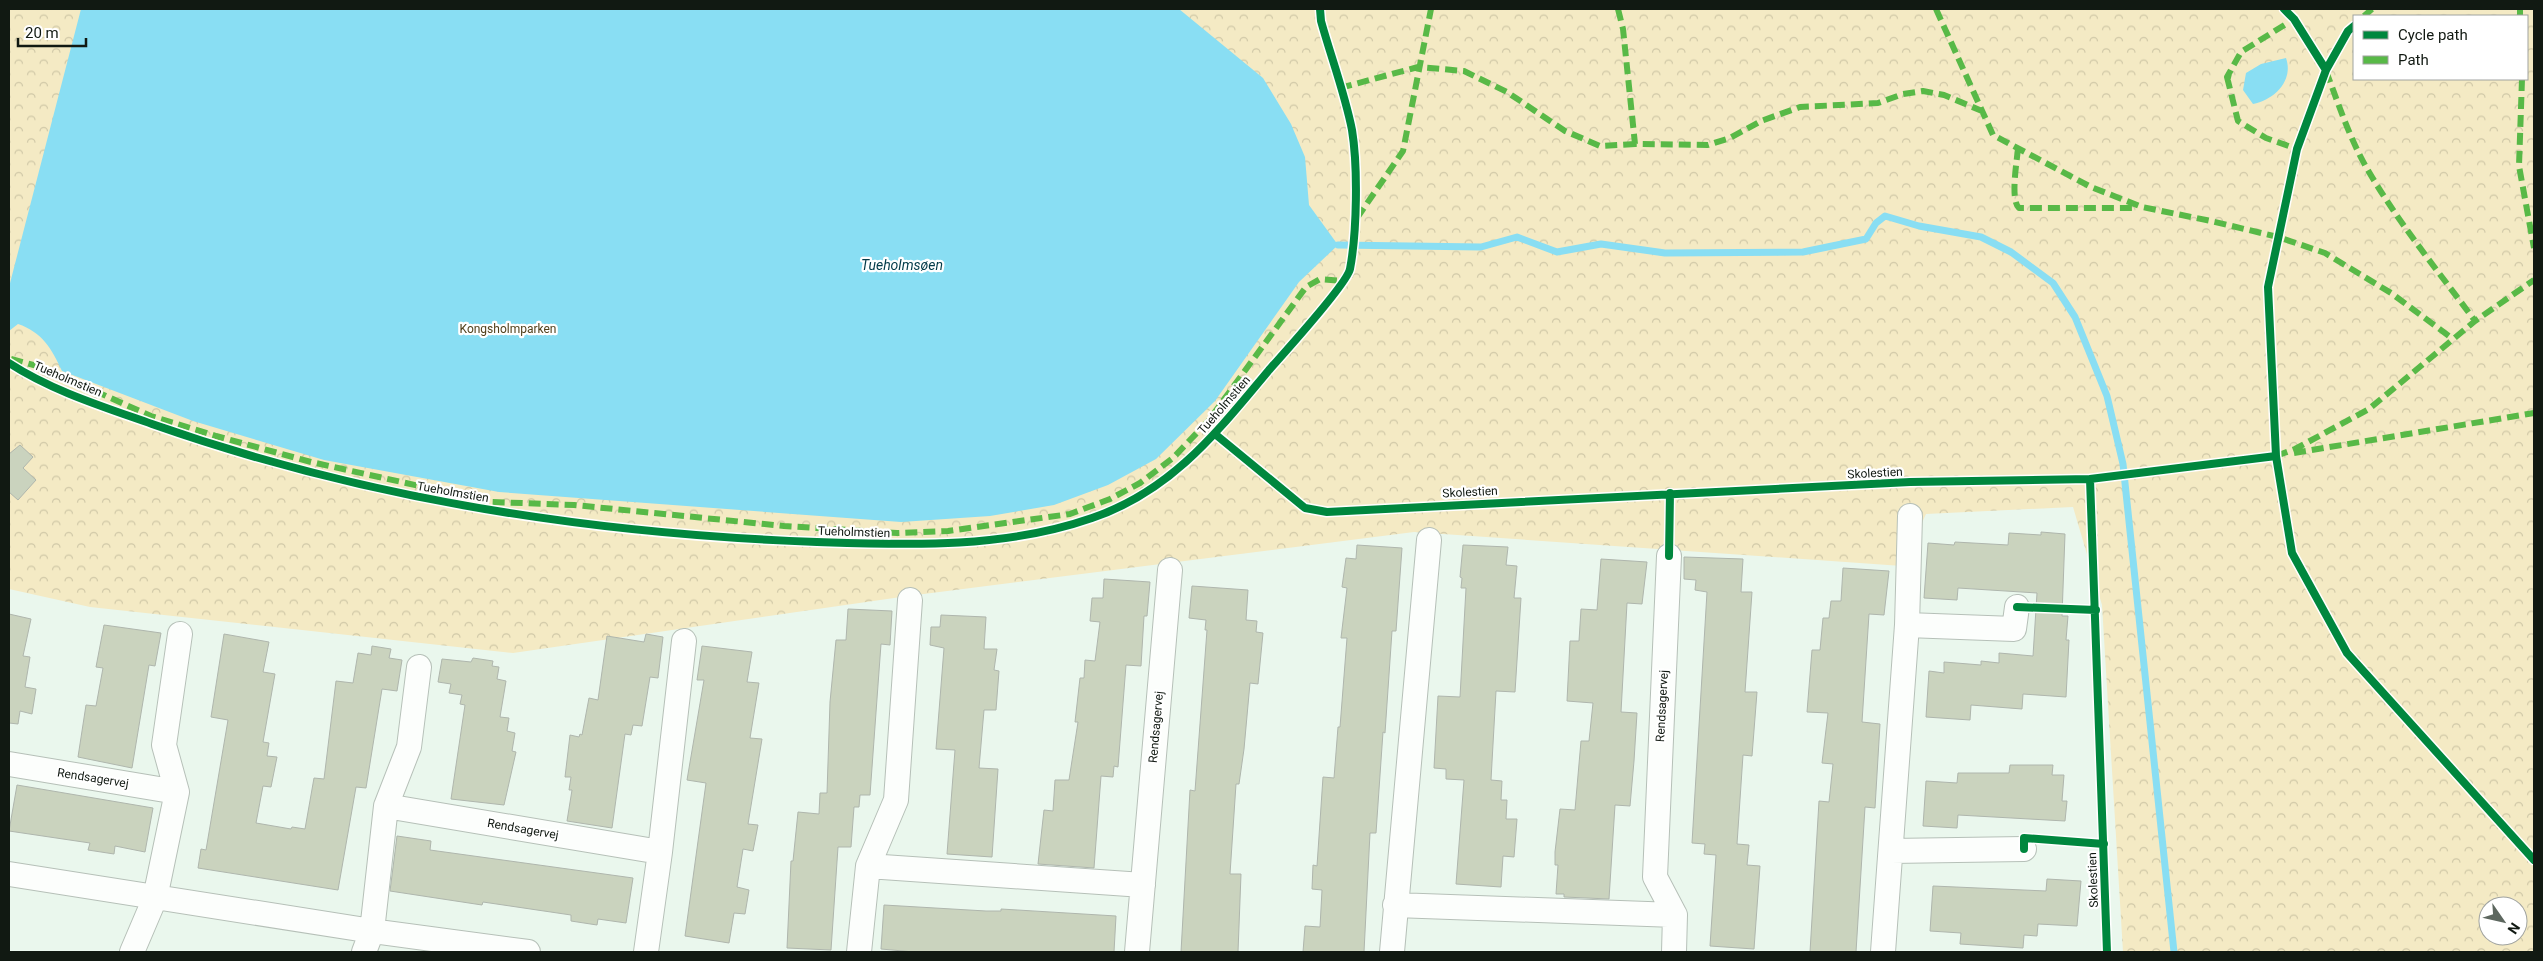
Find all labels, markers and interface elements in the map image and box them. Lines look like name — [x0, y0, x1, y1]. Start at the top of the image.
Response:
scale bar — [18, 15, 85, 47]
legend — [2353, 15, 2528, 80]
text: 20 m — [25, 24, 59, 42]
text: Cycle path — [2398, 26, 2468, 44]
text: Path — [2398, 51, 2429, 69]
water label: Tueholmsøen — [861, 257, 943, 273]
park label: Kongsholmparken — [460, 322, 556, 336]
street label: Tueholmstien — [32, 358, 104, 400]
street label: Tueholmstien — [1195, 373, 1253, 437]
street label: Skolestien — [1847, 465, 1903, 481]
street label: Tueholmstien — [416, 479, 490, 505]
street label: Skolestien — [1442, 484, 1498, 500]
street label: Tueholmstien — [818, 524, 890, 540]
street label: Rendsagervej — [1653, 669, 1671, 742]
street label: Rendsagervej — [1146, 690, 1166, 764]
street label: Rendsagervej — [56, 765, 130, 791]
street label: Rendsagervej — [486, 816, 560, 842]
street label: Skolestien — [2085, 852, 2101, 908]
north arrow — [2478, 896, 2528, 946]
text: N — [2504, 920, 2523, 937]

